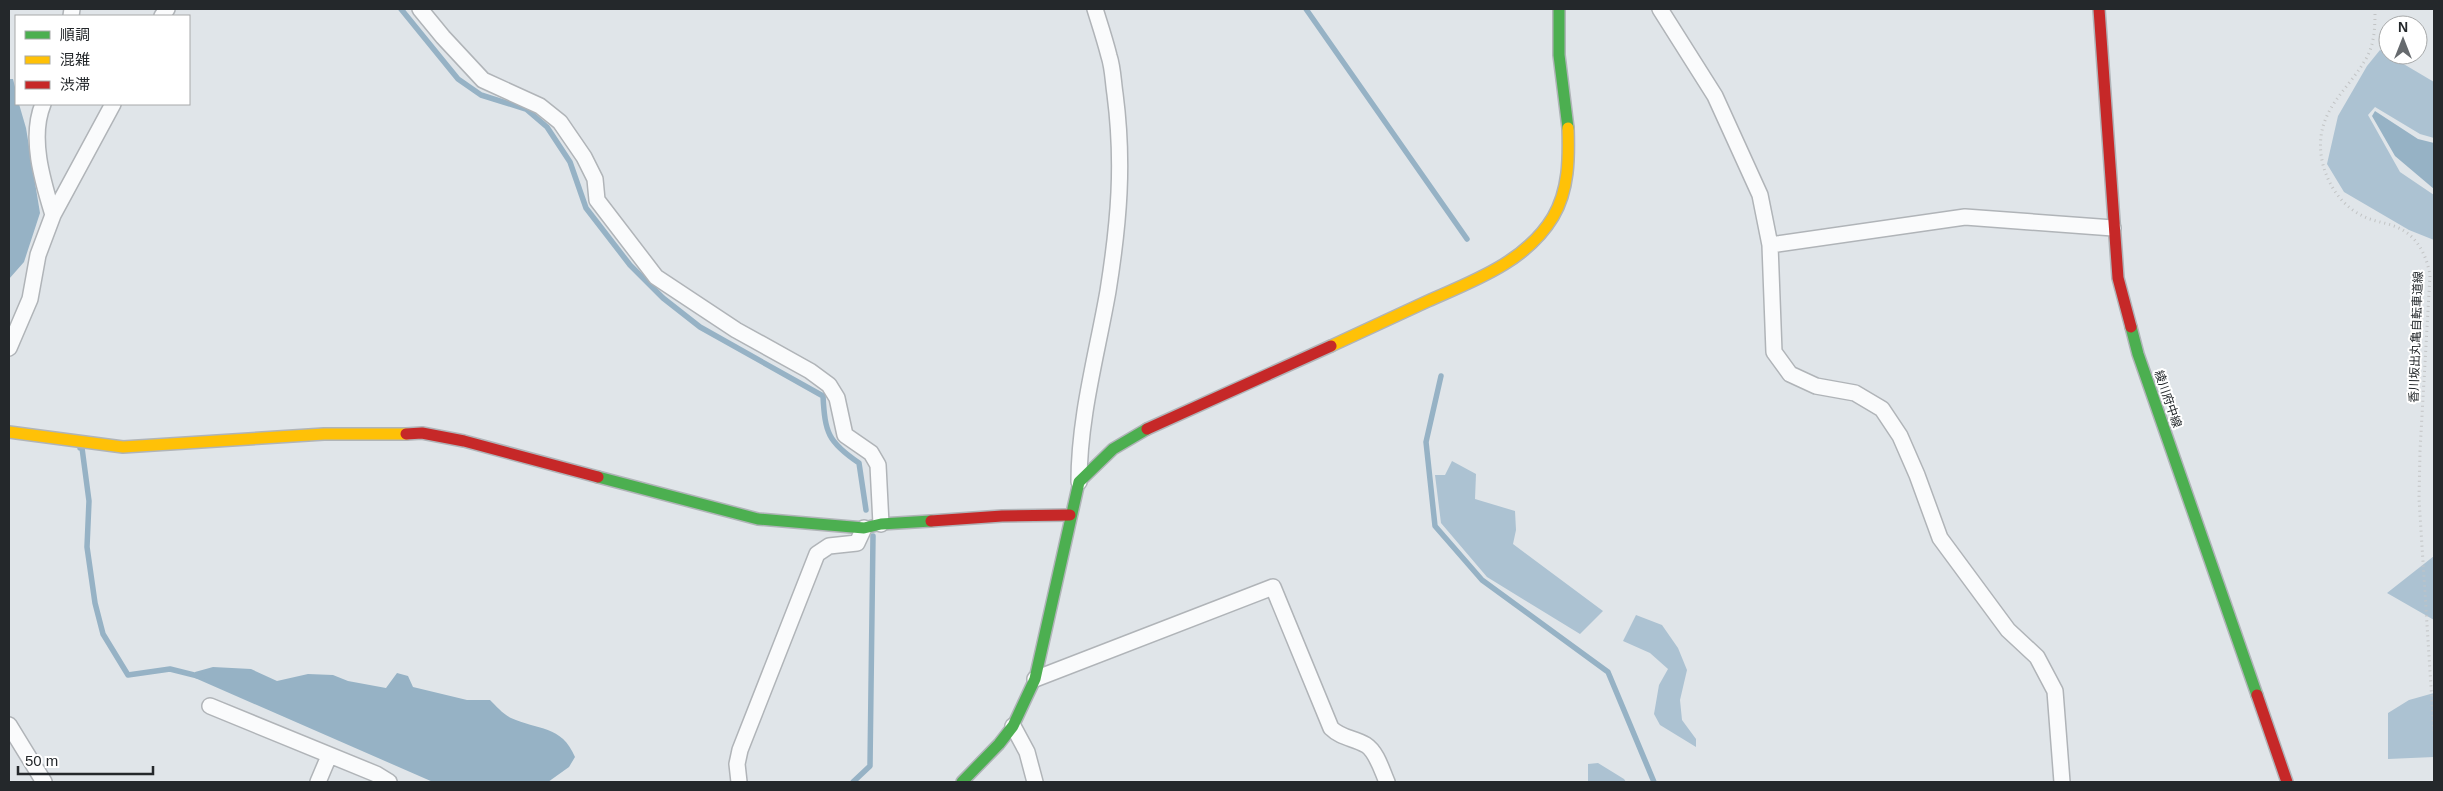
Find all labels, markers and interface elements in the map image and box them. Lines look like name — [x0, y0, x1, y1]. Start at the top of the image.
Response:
legend — [15, 15, 190, 105]
north arrow — [2378, 15, 2428, 65]
text: N — [2398, 19, 2408, 35]
text: 順調 — [60, 26, 90, 43]
text: 混雑 — [60, 51, 90, 68]
text: 渋滞 — [60, 76, 90, 93]
street label: 香川坂出丸亀自転車道線 — [2407, 271, 2425, 403]
street label: 綾川府中線 — [2152, 368, 2184, 430]
scale bar — [18, 744, 152, 776]
text: 50 m — [25, 752, 58, 769]

